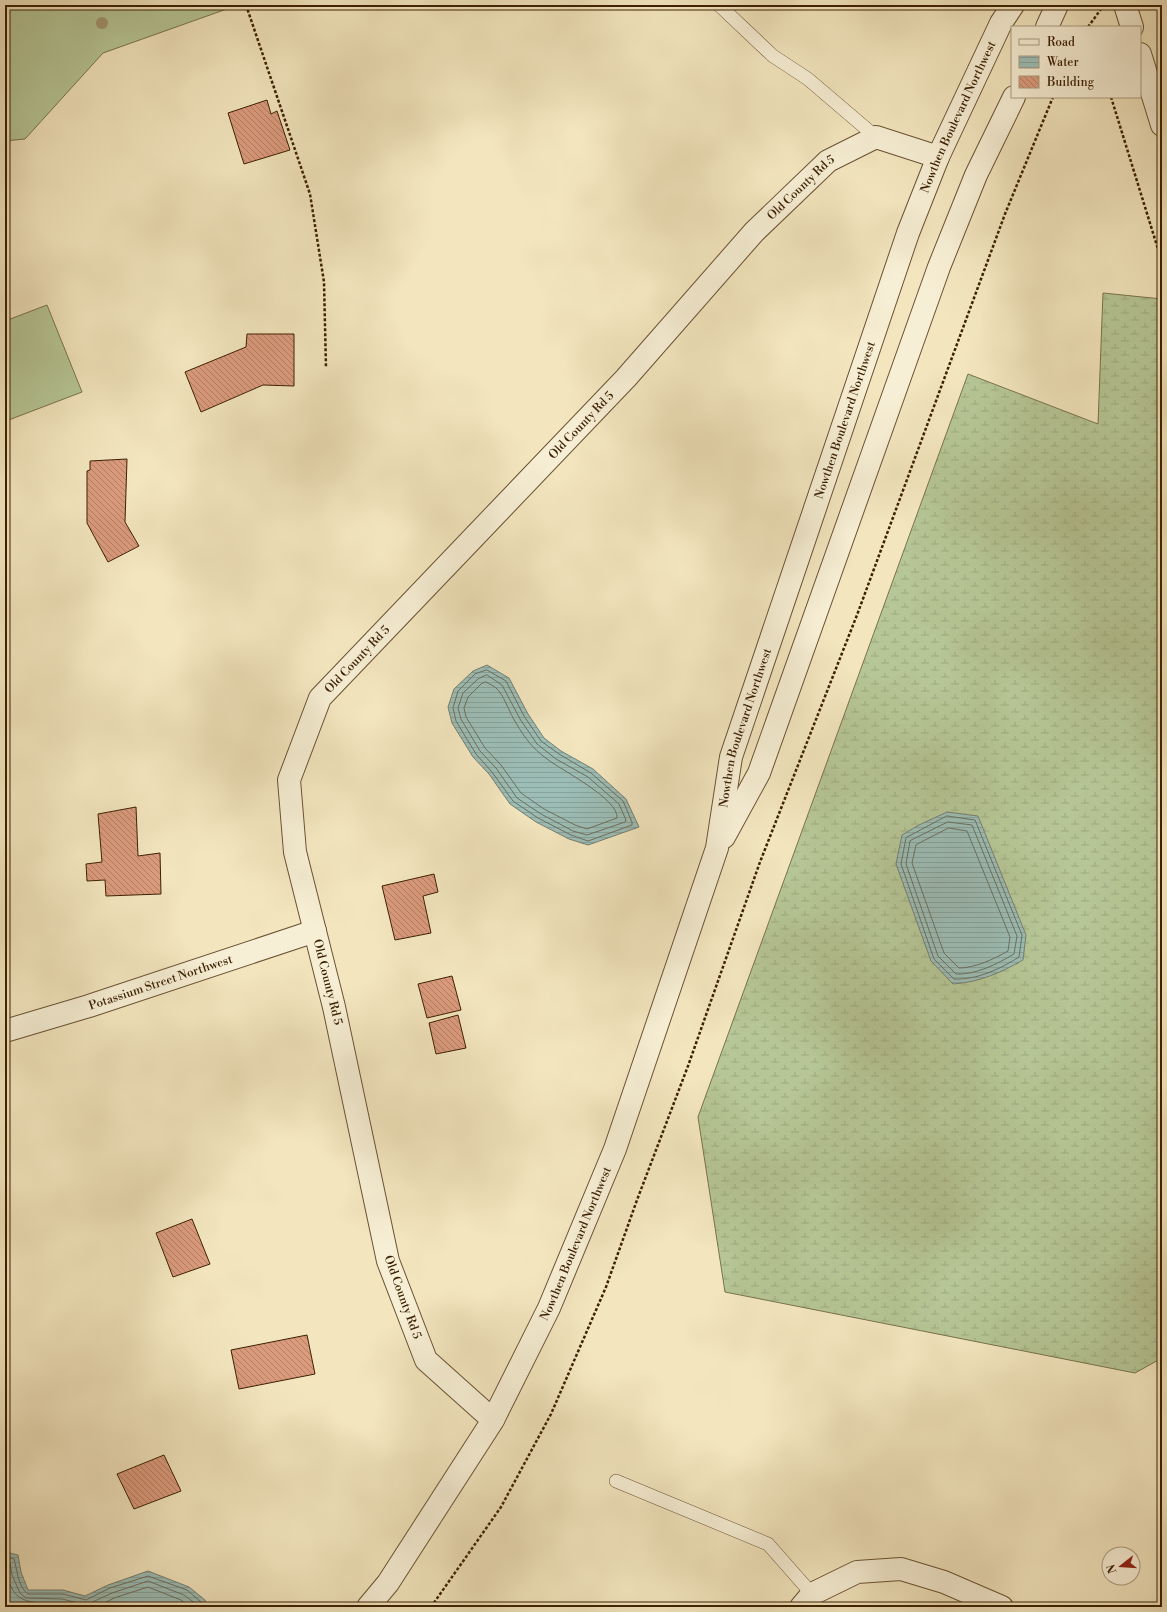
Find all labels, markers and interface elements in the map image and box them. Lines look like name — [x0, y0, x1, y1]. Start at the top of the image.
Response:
legend — [1011, 26, 1141, 98]
text: Road — [1047, 35, 1075, 50]
street label: Nowthen Boulevard Northwest — [918, 38, 1000, 195]
text: Water — [1046, 55, 1079, 70]
text: Building — [1046, 75, 1095, 90]
street label: Old County Rd 5 — [764, 152, 837, 223]
street label: Nowthen Boulevard Northwest — [812, 339, 879, 501]
street label: Old County Rd 5 — [545, 388, 617, 462]
street label: Old County Rd 5 — [322, 622, 394, 697]
street label: Nowthen Boulevard Northwest — [716, 646, 775, 809]
street label: Old County Rd 5 — [310, 938, 346, 1027]
street label: Potassium Street Northwest — [87, 952, 235, 1014]
street label: Nowthen Boulevard Northwest — [537, 1164, 615, 1323]
street label: Old County Rd 5 — [380, 1253, 425, 1341]
north arrow — [1101, 1546, 1141, 1586]
text: N — [1104, 1562, 1120, 1575]

